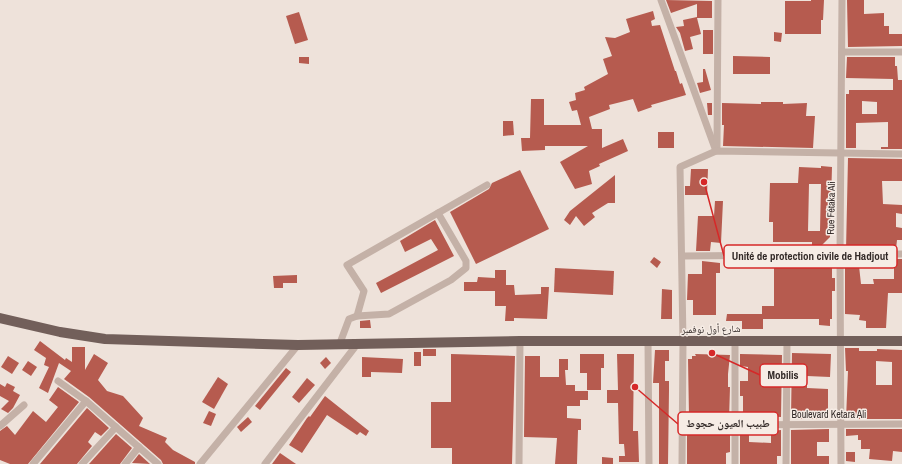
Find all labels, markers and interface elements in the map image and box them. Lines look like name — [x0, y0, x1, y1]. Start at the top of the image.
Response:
street label: Rue Fétaka Ali — [824, 181, 838, 235]
callout: Unité de protection civile de Hadjout — [724, 245, 897, 268]
text: Unité de protection civile de Hadjout — [732, 249, 888, 263]
street label: شارع أول نوفمبر — [680, 322, 741, 336]
callout: Mobilis — [760, 364, 807, 387]
text: Mobilis — [767, 368, 799, 382]
street label: Boulevard Ketara Ali — [792, 408, 866, 421]
callout: طبيب العيون حجوط — [678, 412, 778, 435]
text: طبيب العيون حجوط — [686, 416, 770, 431]

